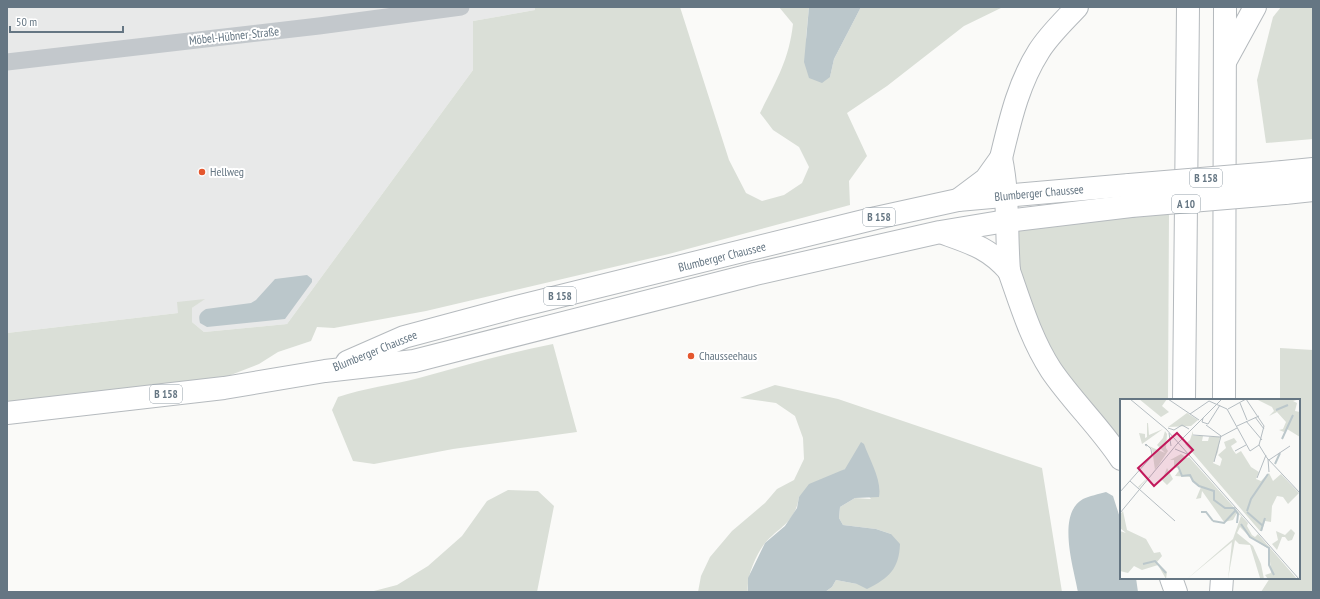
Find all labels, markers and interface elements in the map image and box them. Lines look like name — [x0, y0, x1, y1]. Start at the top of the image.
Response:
scale bar — [10, 8, 123, 34]
text: 50 m — [16, 14, 37, 29]
street label: Möbel-Hübner-Straße — [188, 23, 280, 48]
place label: Hellweg — [210, 164, 244, 179]
marker: Hellweg — [197, 167, 207, 177]
road number: B 158 — [1190, 169, 1222, 187]
street label: Blumberger Chaussee — [994, 181, 1084, 204]
road number: A 10 — [1172, 195, 1200, 213]
road number: B 158 — [863, 208, 895, 226]
street label: Blumberger Chaussee — [677, 238, 767, 275]
road number: B 158 — [544, 287, 576, 305]
street label: Blumberger Chaussee — [330, 327, 419, 374]
place label: Chausseehaus — [699, 348, 757, 363]
marker: Chausseehaus — [686, 351, 696, 361]
road number: B 158 — [150, 385, 182, 403]
inset map — [1120, 399, 1300, 579]

